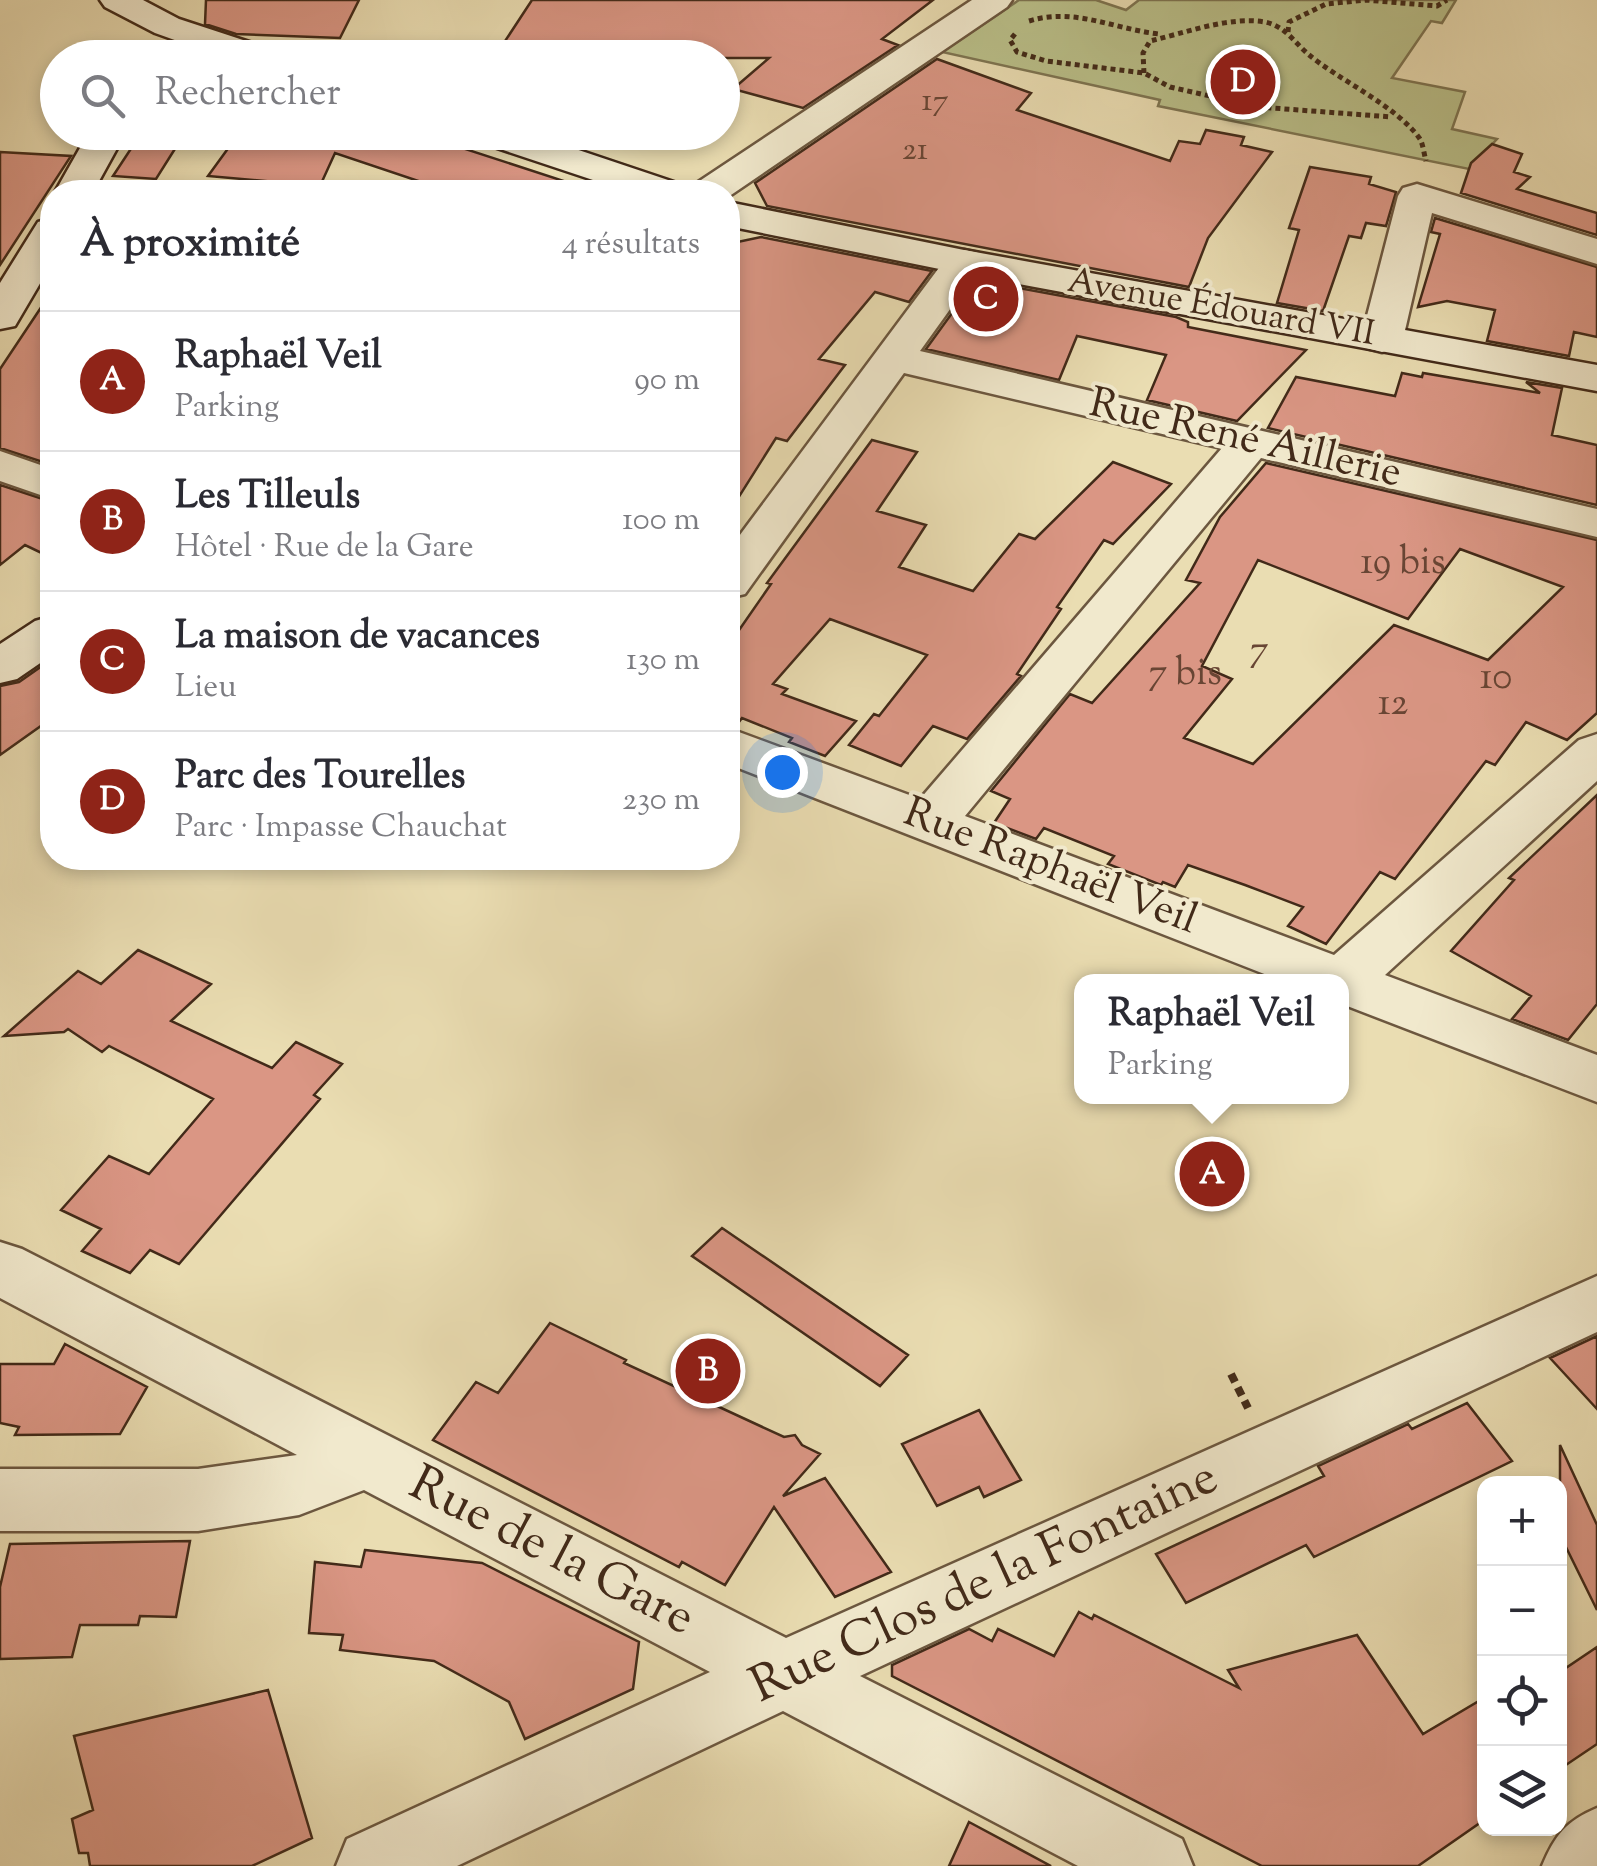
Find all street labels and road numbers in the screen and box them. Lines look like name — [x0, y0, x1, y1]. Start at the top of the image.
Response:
street label: Avenue Édouard VII — [1063, 257, 1379, 361]
street label: Rue René Aillerie — [1083, 375, 1407, 505]
street label: Rue Raphaël Veil — [894, 784, 1206, 952]
street label: Rue Clos de la Fontaine — [740, 1444, 1230, 1724]
street label: Rue de la Gare — [396, 1450, 706, 1656]

